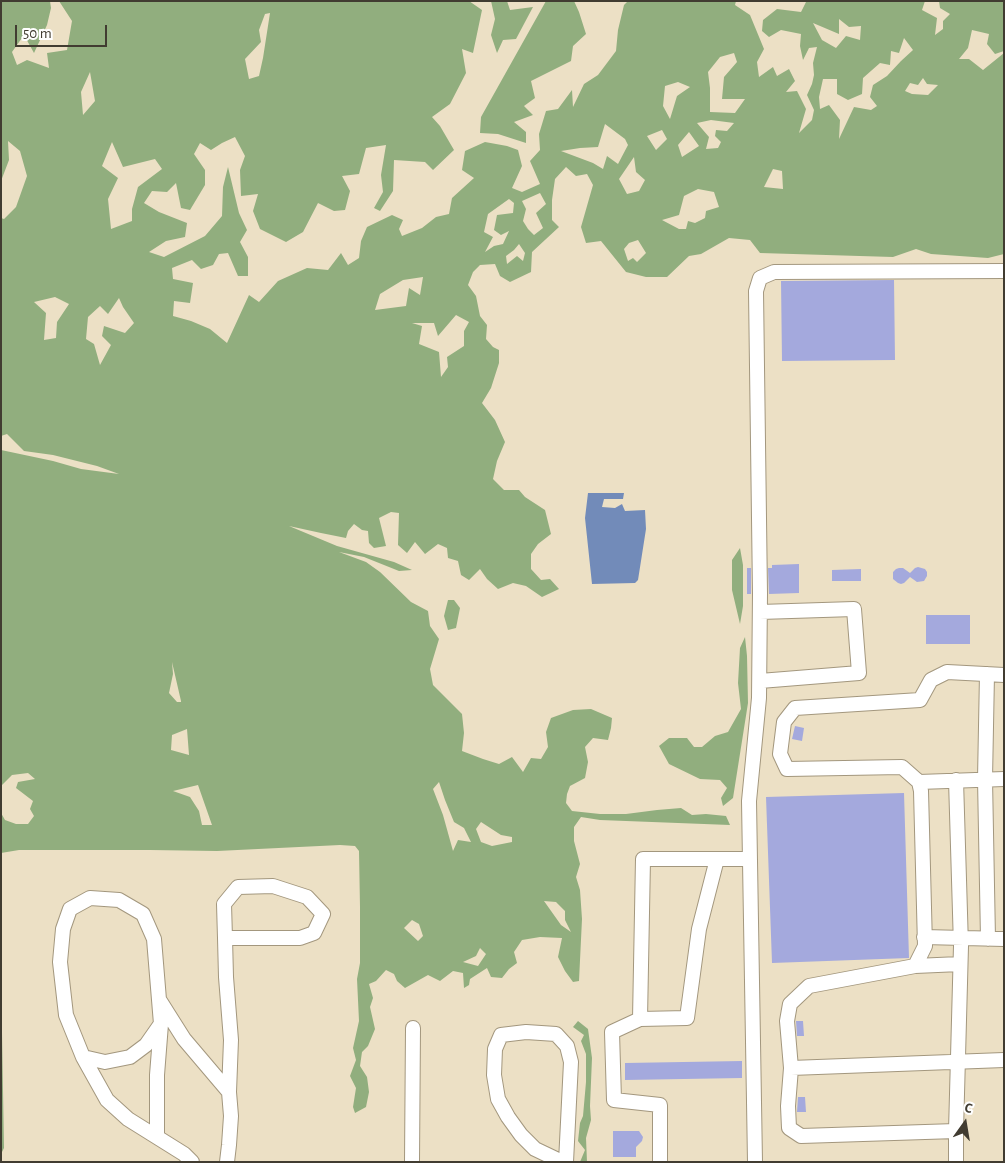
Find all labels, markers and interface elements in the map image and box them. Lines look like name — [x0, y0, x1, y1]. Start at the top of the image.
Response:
scale bar — [18, 15, 110, 47]
text: 50 m — [23, 26, 52, 41]
north arrow — [940, 1098, 990, 1148]
text: С — [963, 1101, 974, 1116]

